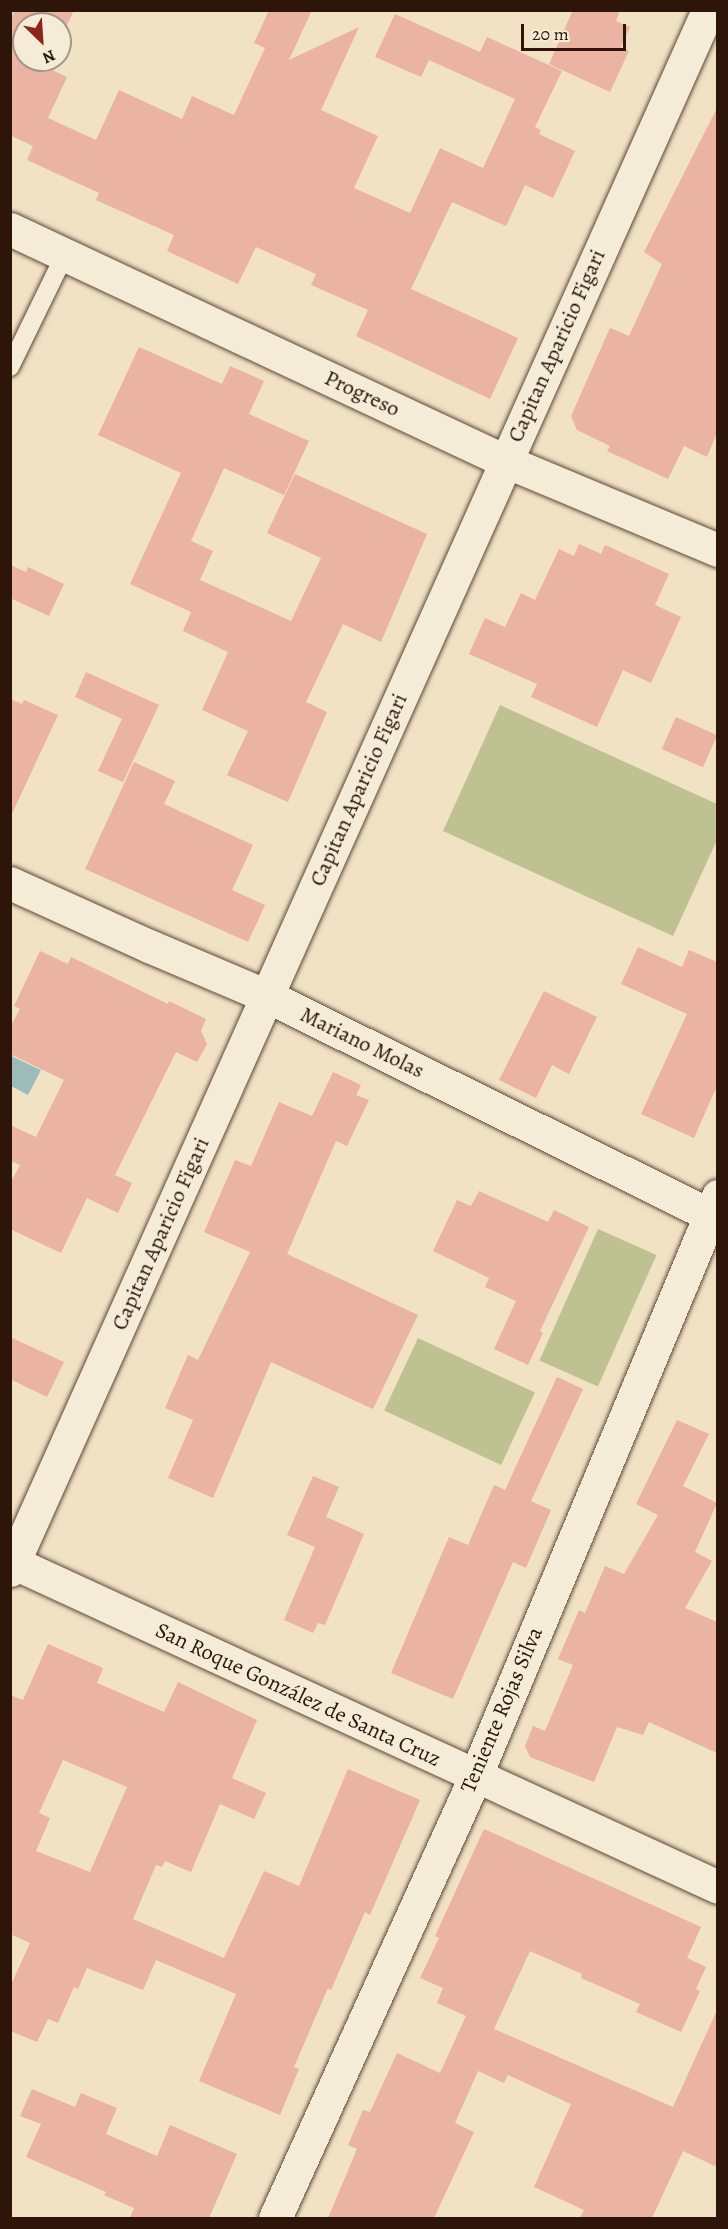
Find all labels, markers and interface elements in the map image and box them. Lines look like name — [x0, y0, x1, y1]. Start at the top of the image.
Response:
north arrow — [12, 12, 72, 72]
scale bar — [524, 12, 629, 50]
text: 20 m — [532, 22, 569, 46]
text: N — [39, 44, 59, 69]
street label: Capitan Aparicio Figari — [503, 246, 611, 446]
street label: Progreso — [320, 365, 404, 423]
street label: Capitan Aparicio Figari — [305, 690, 413, 890]
street label: Mariano Molas — [296, 1002, 428, 1084]
street label: Capitan Aparicio Figari — [107, 1134, 215, 1334]
street label: San Roque González de Santa Cruz — [151, 1617, 445, 1773]
street label: Teniente Rojas Silva — [455, 1623, 549, 1797]

